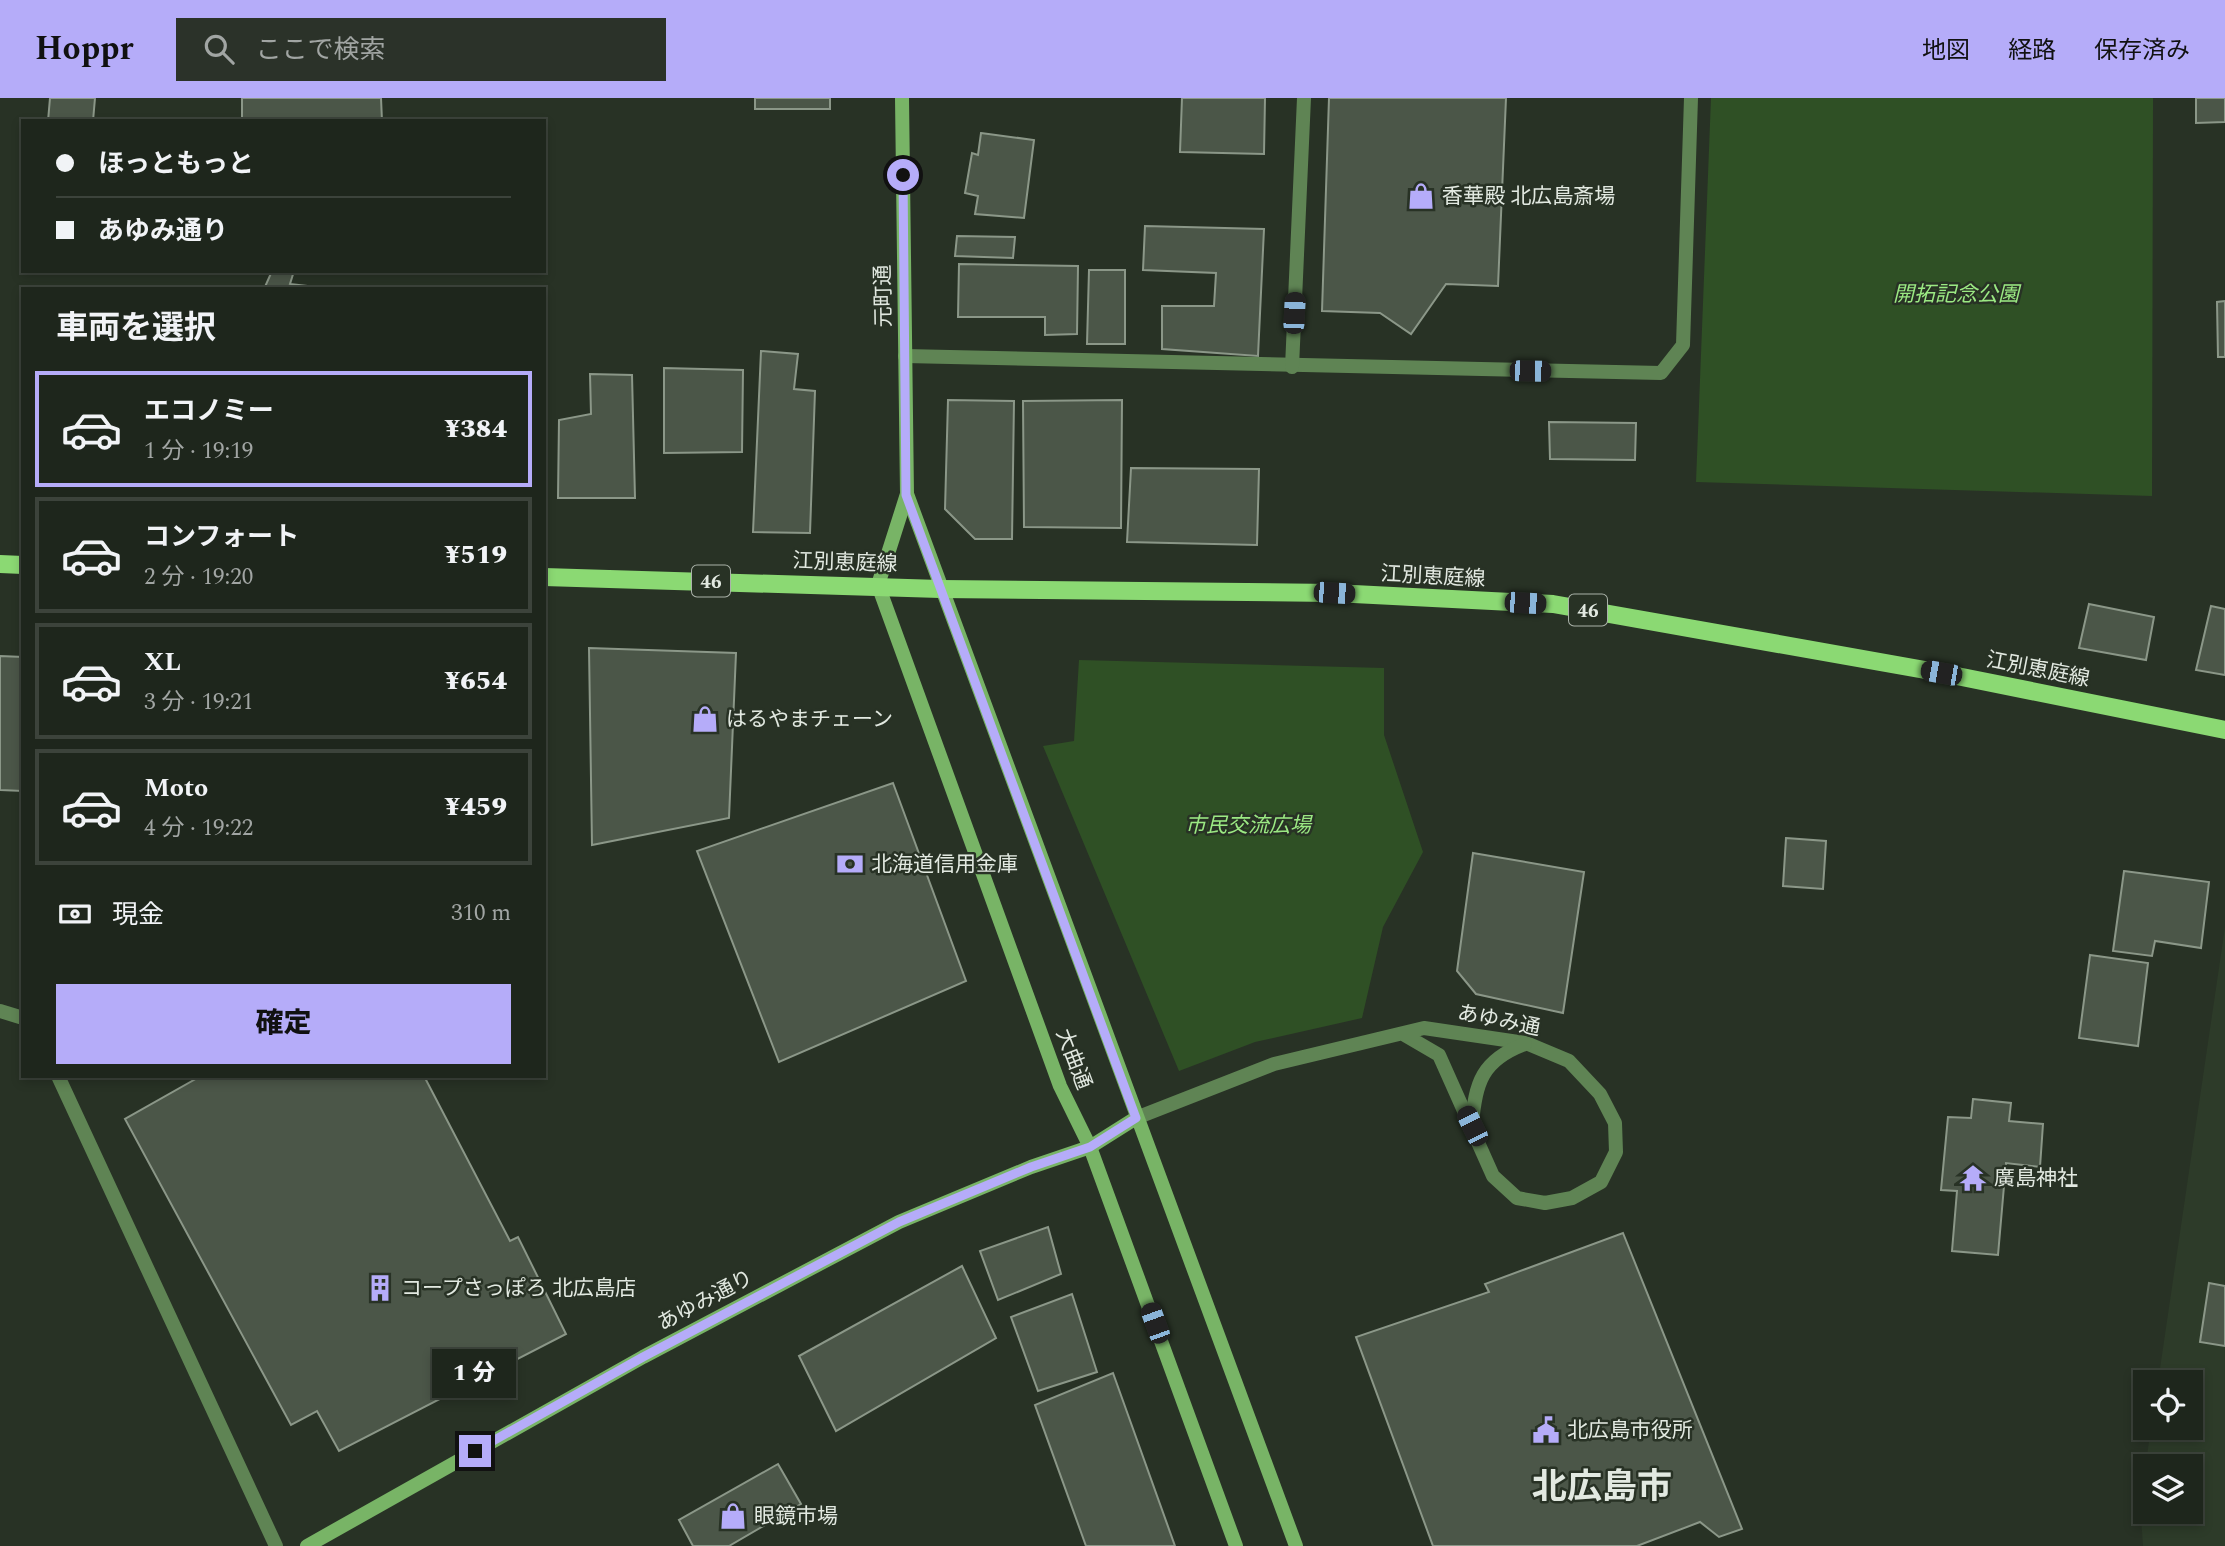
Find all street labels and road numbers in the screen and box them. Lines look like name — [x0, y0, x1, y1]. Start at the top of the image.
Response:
street label: 元町通 — [867, 264, 901, 328]
street label: 江別恵庭線 — [792, 545, 898, 581]
street label: 江別恵庭線 — [1380, 558, 1486, 596]
road number: 46 — [692, 566, 730, 596]
road number: 46 — [1569, 594, 1607, 625]
street label: 江別恵庭線 — [1983, 644, 2092, 696]
street label: あゆみ通 — [1455, 997, 1543, 1045]
street label: 大曲通 — [1047, 1024, 1099, 1095]
street label: あゆみ通り — [652, 1262, 759, 1340]

